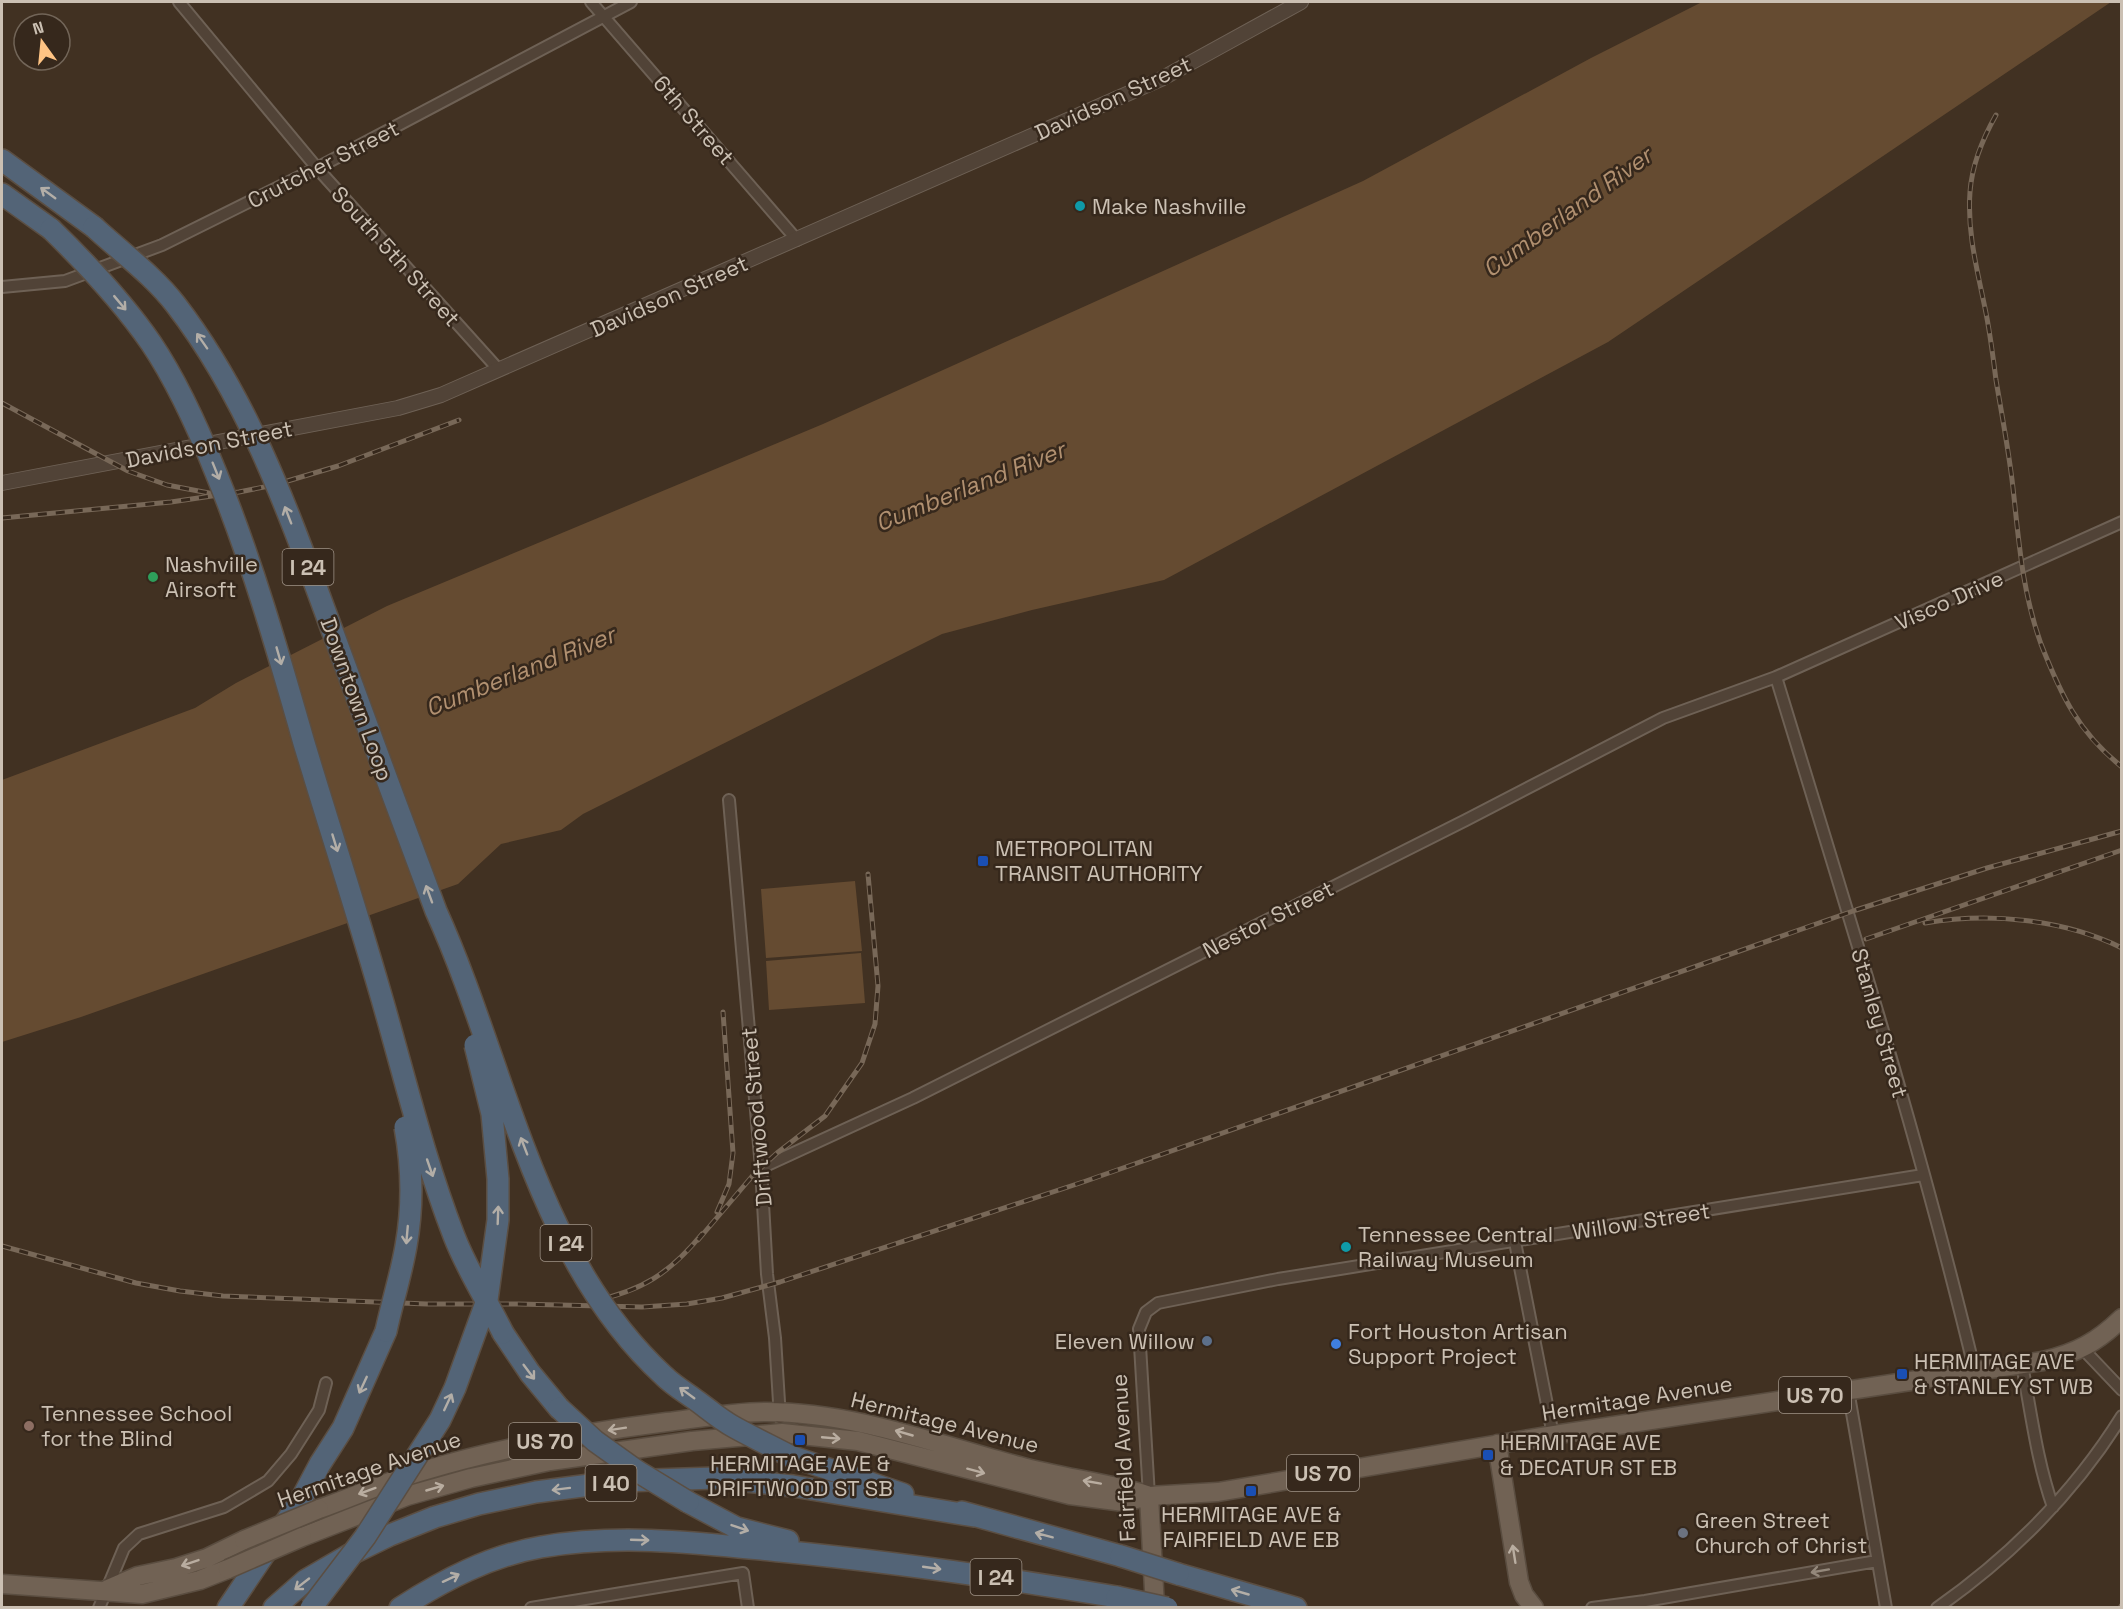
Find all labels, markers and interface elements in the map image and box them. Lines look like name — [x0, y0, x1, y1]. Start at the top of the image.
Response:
north arrow — [12, 12, 72, 72]
text: N — [30, 16, 46, 40]
street label: Davidson Street — [1030, 49, 1196, 147]
street label: 6th Street — [647, 69, 741, 171]
street label: Crutcher Street — [242, 114, 404, 214]
water label: Cumberland River — [1476, 138, 1660, 284]
street label: South 5th Street — [326, 180, 466, 332]
one-way arrow — [41, 186, 57, 199]
place label: Make Nashville — [1092, 192, 1247, 220]
marker: Make Nashville — [1073, 199, 1087, 213]
street label: Davidson Street — [586, 249, 752, 343]
one-way arrow — [113, 294, 126, 310]
one-way arrow — [195, 333, 208, 349]
street label: Davidson Street — [123, 414, 295, 474]
water label: Cumberland River — [870, 433, 1072, 538]
one-way arrow — [211, 462, 222, 480]
one-way arrow — [282, 506, 293, 525]
road number: I 24 — [282, 549, 334, 585]
place label: Nashville Airsoft — [165, 550, 258, 603]
street label: Visco Drive — [1890, 564, 2008, 636]
marker: Nashville Airsoft — [146, 570, 160, 584]
street label: Downtown Loop — [314, 613, 400, 785]
water label: Cumberland River — [420, 618, 622, 723]
one-way arrow — [274, 646, 285, 665]
one-way arrow — [330, 833, 341, 852]
place label: METROPOLITAN TRANSIT AUTHORITY — [995, 834, 1203, 887]
marker: METROPOLITAN TRANSIT AUTHORITY — [976, 854, 990, 868]
street label: Nestor Street — [1198, 874, 1338, 964]
one-way arrow — [423, 886, 434, 904]
street label: Stanley Street — [1845, 945, 1915, 1101]
street label: Driftwood Street — [734, 1026, 778, 1208]
one-way arrow — [518, 1138, 529, 1156]
one-way arrow — [426, 1158, 437, 1177]
street label: Willow Street — [1570, 1196, 1712, 1246]
one-way arrow — [492, 1206, 503, 1226]
place label: Tennessee Central Railway Museum — [1358, 1220, 1553, 1273]
one-way arrow — [401, 1224, 412, 1244]
road number: I 24 — [540, 1225, 592, 1261]
marker: Tennessee Central Railway Museum — [1339, 1240, 1353, 1254]
place label: Fort Houston Artisan Support Project — [1348, 1317, 1568, 1370]
place label: Eleven Willow — [1055, 1327, 1195, 1355]
marker: Eleven Willow — [1200, 1334, 1214, 1348]
marker: Fort Houston Artisan Support Project — [1329, 1337, 1343, 1351]
place label: HERMITAGE AVE & STANLEY ST WB — [1914, 1347, 2093, 1400]
one-way arrow — [523, 1363, 536, 1379]
marker: HERMITAGE AVE & STANLEY ST WB — [1895, 1367, 1909, 1381]
street label: Hermitage Avenue — [1540, 1369, 1734, 1427]
street label: Fairfield Avenue — [1105, 1373, 1141, 1543]
one-way arrow — [356, 1376, 367, 1394]
road number: US 70 — [1779, 1377, 1851, 1413]
street label: Hermitage Avenue — [848, 1385, 1042, 1459]
one-way arrow — [679, 1387, 695, 1399]
one-way arrow — [443, 1394, 455, 1412]
place label: Tennessee School for the Blind — [41, 1399, 232, 1452]
marker: Tennessee School for the Blind — [22, 1419, 36, 1433]
road number: US 70 — [509, 1423, 581, 1459]
one-way arrow — [608, 1423, 627, 1434]
street label: Hermitage Avenue — [273, 1424, 465, 1514]
one-way arrow — [894, 1427, 913, 1438]
place label: HERMITAGE AVE & DECATUR ST EB — [1500, 1428, 1677, 1481]
marker: HERMITAGE AVE & DRIFTWOOD ST SB — [793, 1433, 807, 1447]
one-way arrow — [820, 1433, 840, 1444]
marker: HERMITAGE AVE & DECATUR ST EB — [1481, 1448, 1495, 1462]
place label: HERMITAGE AVE & DRIFTWOOD ST SB — [707, 1449, 893, 1502]
road number: US 70 — [1287, 1455, 1359, 1491]
road number: I 40 — [586, 1465, 636, 1501]
one-way arrow — [966, 1466, 985, 1478]
one-way arrow — [1083, 1477, 1102, 1488]
one-way arrow — [426, 1482, 445, 1493]
one-way arrow — [552, 1484, 572, 1495]
marker: HERMITAGE AVE & FAIRFIELD AVE EB — [1244, 1484, 1258, 1498]
one-way arrow — [358, 1486, 377, 1497]
place label: HERMITAGE AVE & FAIRFIELD AVE EB — [1161, 1500, 1341, 1553]
place label: Green Street Church of Christ — [1695, 1506, 1867, 1559]
one-way arrow — [730, 1523, 749, 1534]
marker: Green Street Church of Christ — [1676, 1526, 1690, 1540]
one-way arrow — [1035, 1529, 1054, 1540]
one-way arrow — [629, 1534, 649, 1546]
one-way arrow — [1509, 1545, 1520, 1565]
one-way arrow — [181, 1559, 200, 1570]
road number: I 24 — [970, 1559, 1022, 1595]
one-way arrow — [921, 1563, 941, 1574]
one-way arrow — [1810, 1566, 1830, 1577]
one-way arrow — [441, 1571, 459, 1583]
one-way arrow — [294, 1577, 310, 1590]
one-way arrow — [1231, 1586, 1250, 1598]

